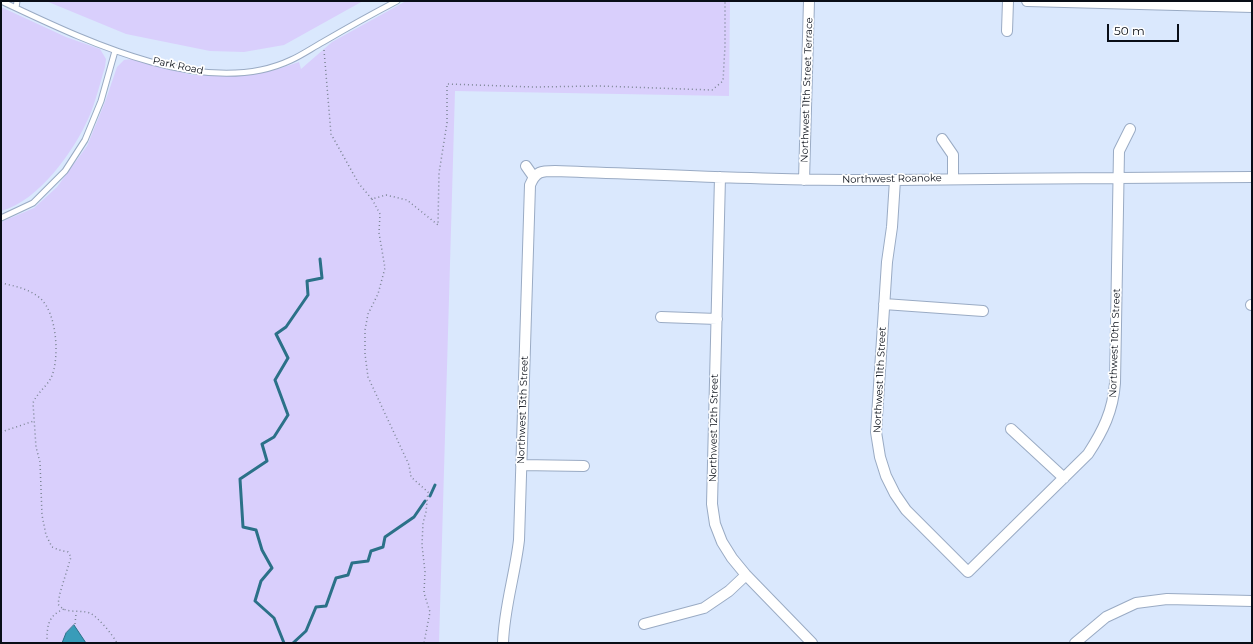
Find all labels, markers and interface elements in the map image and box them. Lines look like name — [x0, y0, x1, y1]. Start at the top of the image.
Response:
scale bar — [1109, 16, 1181, 42]
street label: Northwest 11th Street Terrace — [798, 17, 816, 163]
text: 50 m — [1114, 23, 1145, 38]
street label: Park Road — [152, 55, 204, 77]
street label: Northwest Roanoke — [842, 172, 942, 186]
street label: Northwest 10th Street — [1107, 288, 1123, 398]
street label: Northwest 11th Street — [871, 327, 889, 433]
street label: Northwest 13th Street — [515, 356, 531, 464]
street label: Northwest 12th Street — [707, 374, 721, 482]

